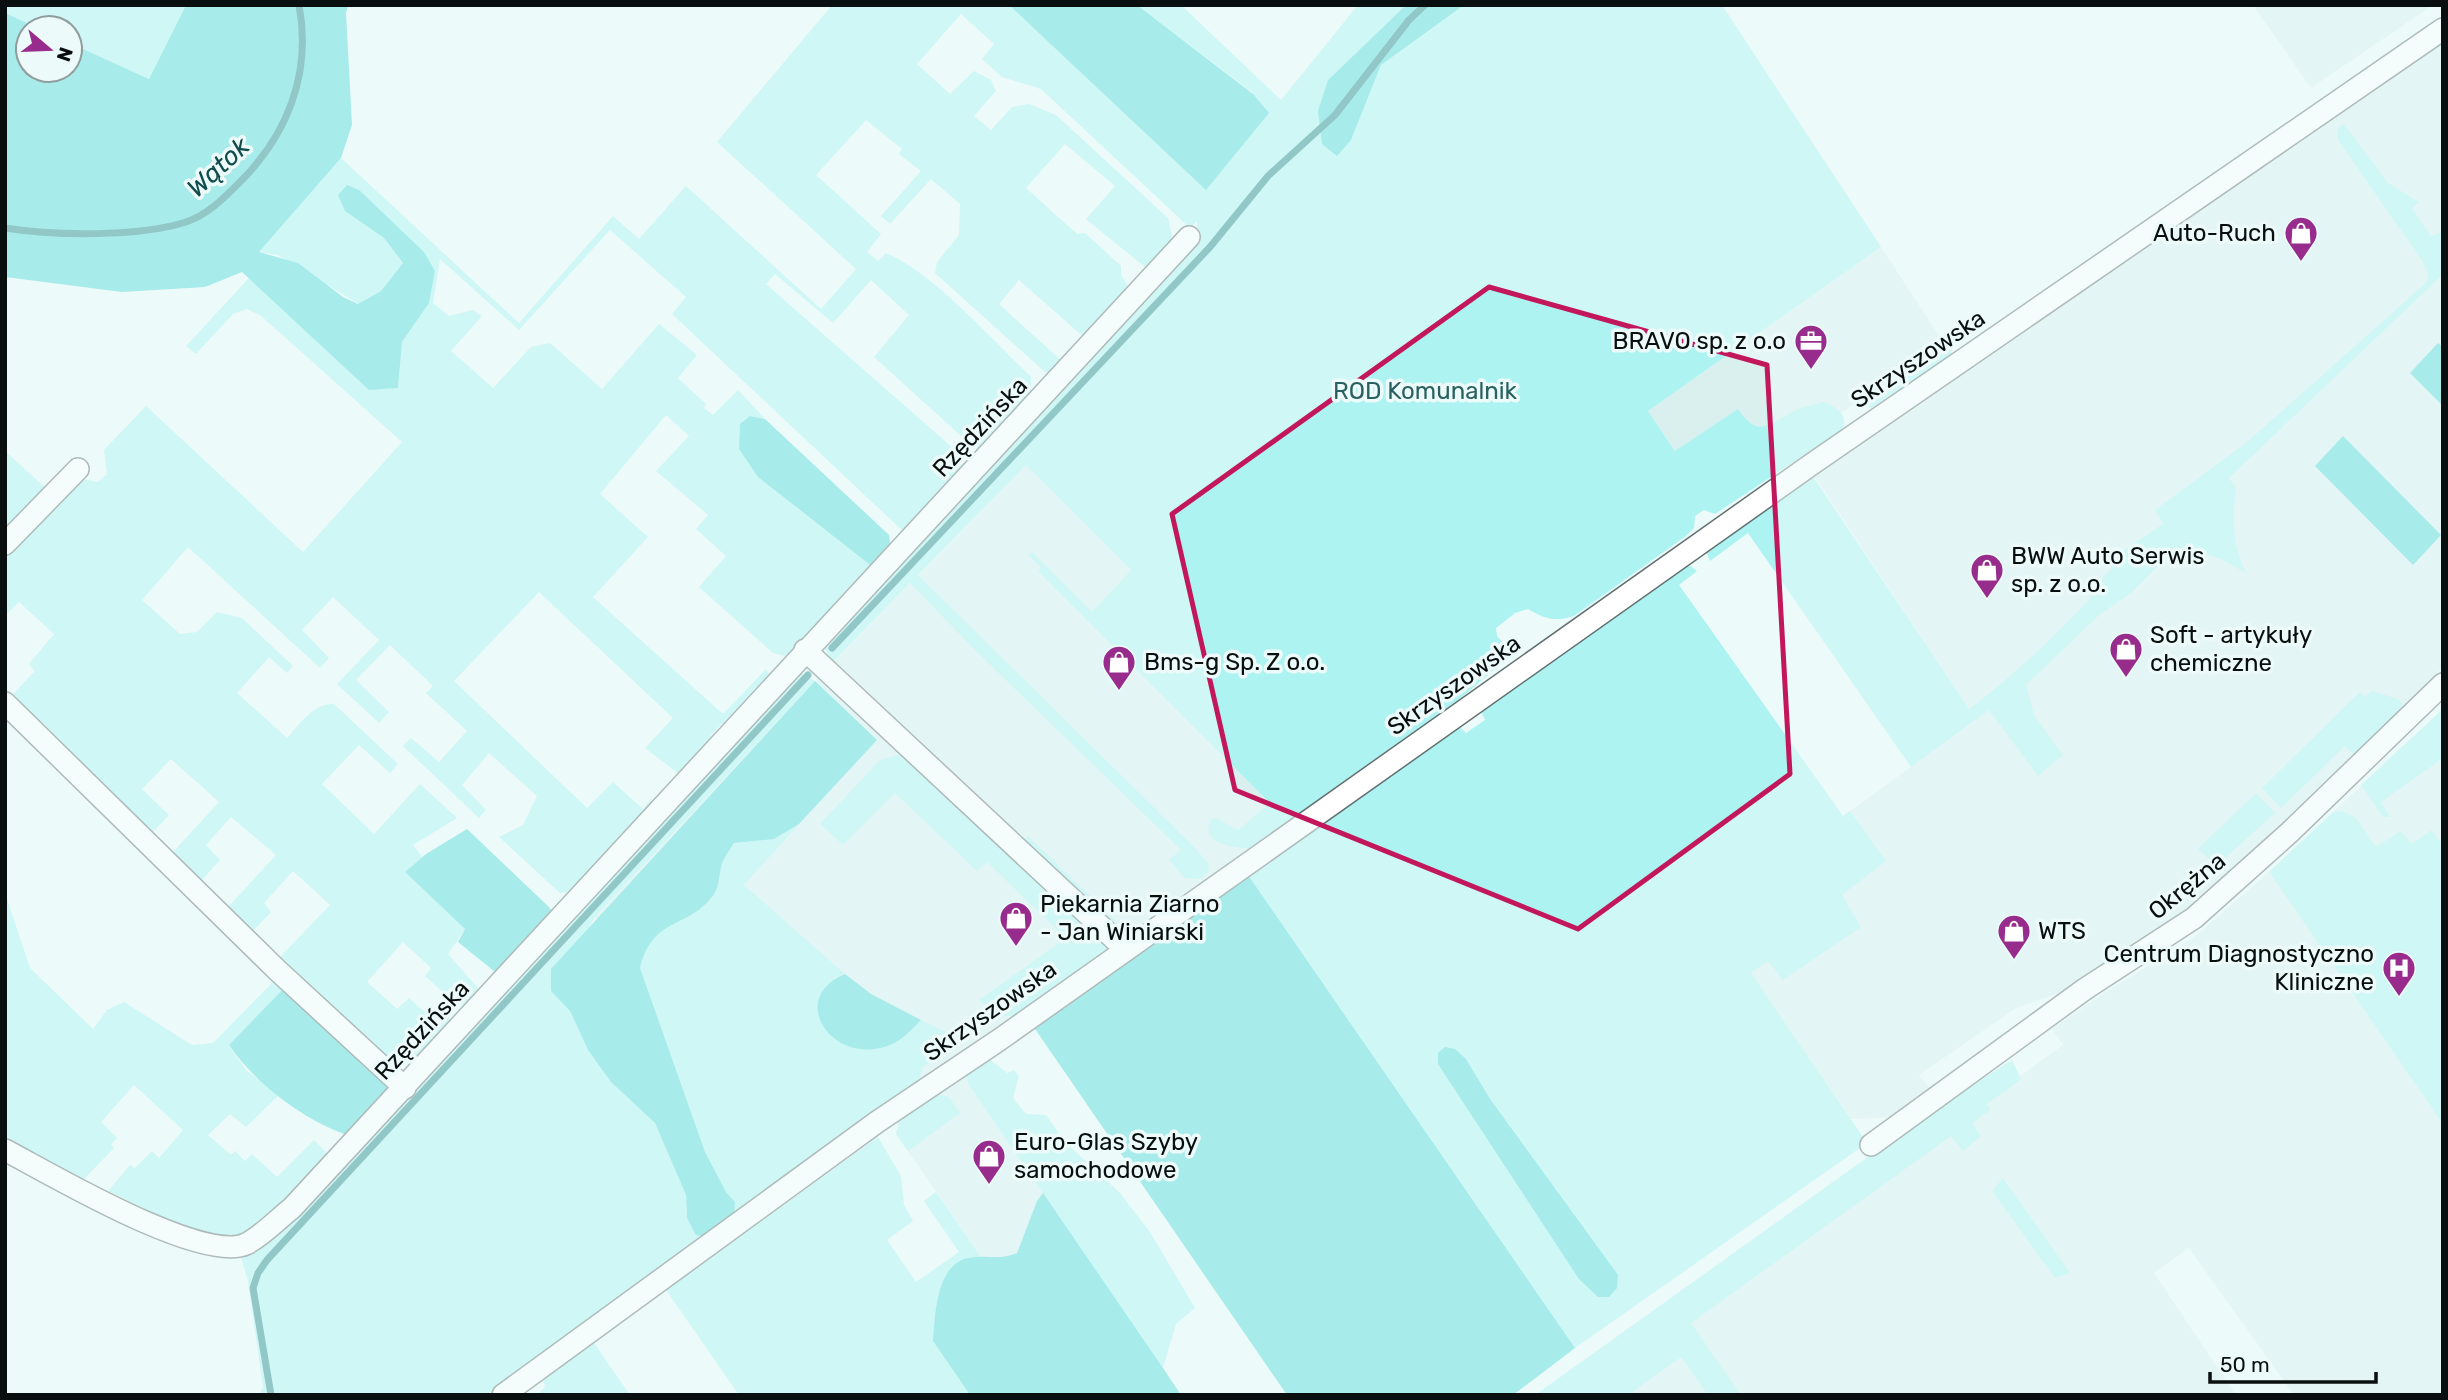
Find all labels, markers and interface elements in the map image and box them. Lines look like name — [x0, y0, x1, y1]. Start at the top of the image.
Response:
north arrow — [14, 14, 84, 84]
text: N — [52, 44, 78, 65]
water label: Wątok — [181, 130, 256, 204]
shop icon: Auto-Ruch — [2282, 214, 2320, 263]
place label: Auto-Ruch — [2153, 219, 2276, 247]
street label: Skrzyszowska — [1846, 304, 1990, 414]
office icon: BRAVO sp. z o.o — [1792, 322, 1830, 371]
place label: BRAVO sp. z o.o — [1612, 327, 1786, 355]
street label: Rzędzińska — [927, 371, 1033, 483]
park label: ROD Komunalnik — [1333, 377, 1518, 405]
place label: BWW Auto Serwis sp. z o.o. — [2011, 542, 2205, 598]
shop icon: BWW Auto Serwis sp. z o.o. — [1968, 551, 2006, 600]
place label: Soft - artykuły chemiczne — [2150, 621, 2312, 677]
street label: Skrzyszowska — [1382, 629, 1526, 741]
shop icon: Soft - artykuły chemiczne — [2107, 630, 2145, 679]
shop icon: Bms-g Sp. Z o.o. — [1100, 643, 1138, 692]
place label: Bms-g Sp. Z o.o. — [1144, 648, 1325, 676]
street label: Okrężna — [2143, 846, 2231, 926]
place label: Piekarnia Ziarno - Jan Winiarski — [1040, 890, 1220, 946]
shop icon: Piekarnia Ziarno - Jan Winiarski — [997, 899, 1035, 948]
shop icon: WTS — [1995, 912, 2033, 961]
place label: WTS — [2038, 917, 2086, 945]
place label: Centrum Diagnostyczno Kliniczne — [2104, 940, 2374, 996]
hospital icon: Centrum Diagnostyczno Kliniczne — [2380, 949, 2418, 998]
street label: Skrzyszowska — [918, 955, 1062, 1067]
street label: Rzędzińska — [369, 974, 475, 1086]
place label: Euro-Glas Szyby samochodowe — [1014, 1128, 1198, 1184]
shop icon: Euro-Glas Szyby samochodowe — [970, 1137, 1008, 1186]
scale bar — [2210, 1340, 2376, 1384]
text: 50 m — [2220, 1352, 2270, 1377]

